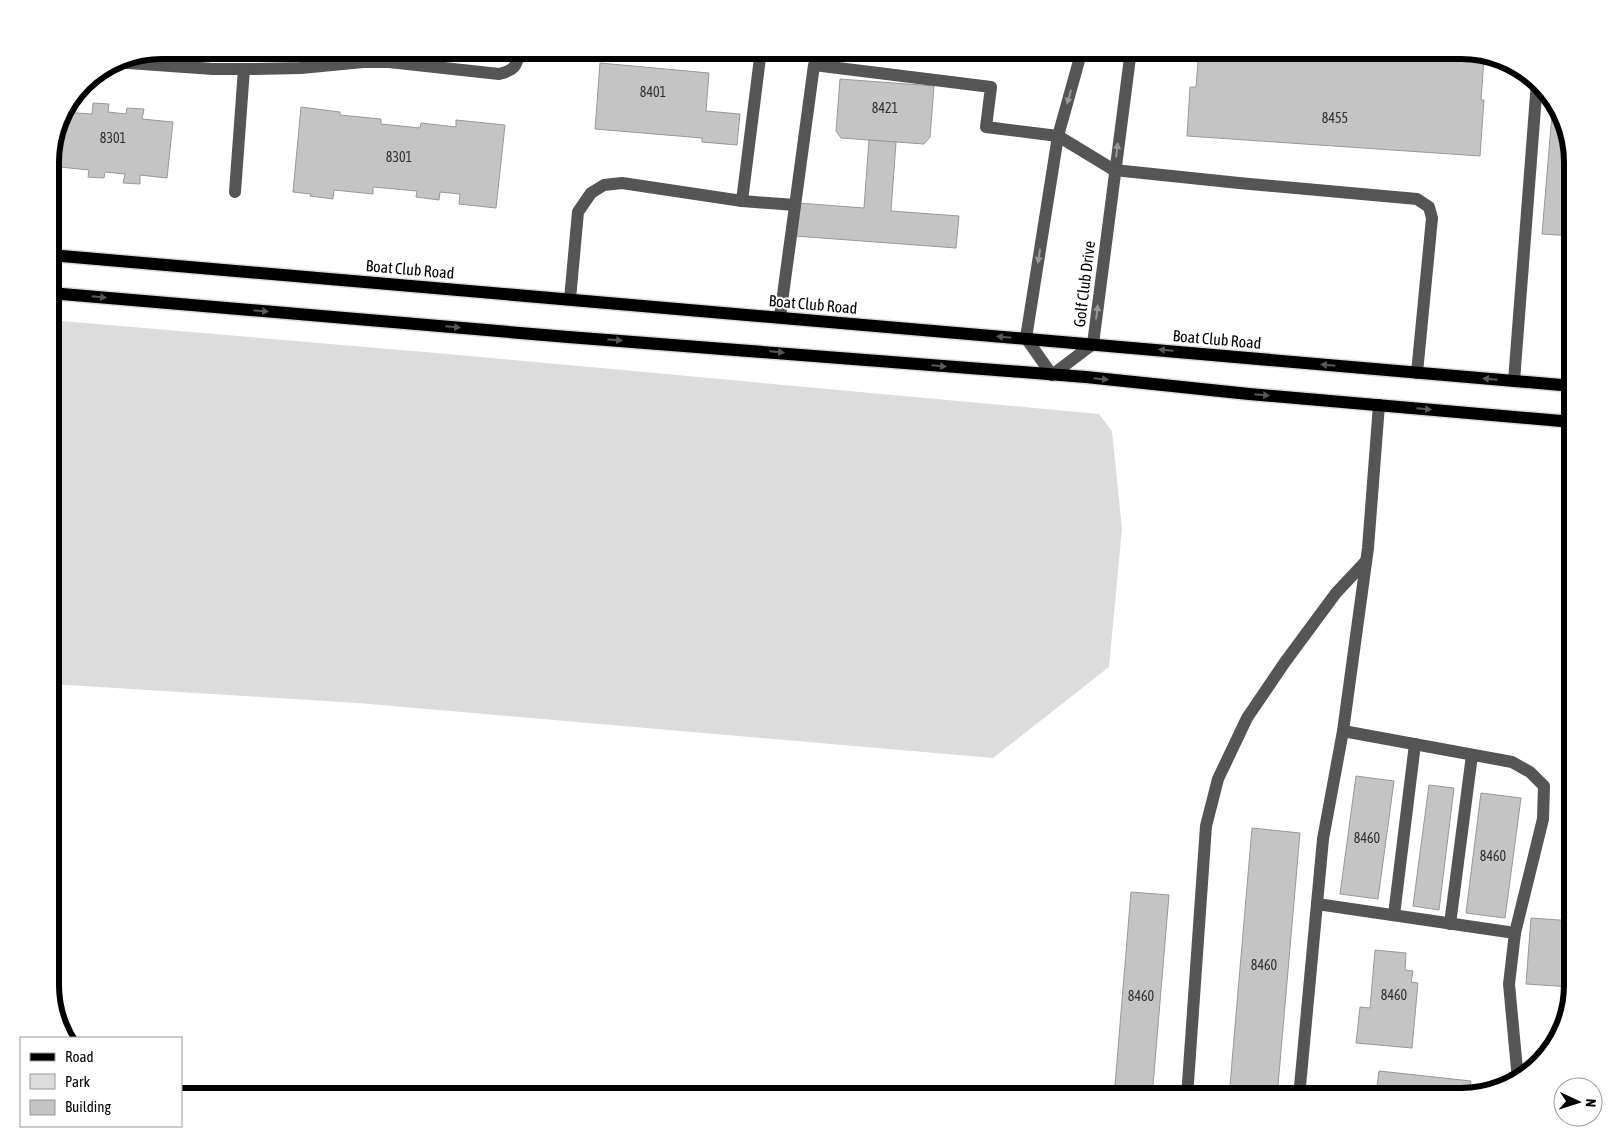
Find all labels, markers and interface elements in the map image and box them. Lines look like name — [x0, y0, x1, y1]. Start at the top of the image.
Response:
house number: 8401 — [640, 84, 666, 100]
one-way arrow — [1065, 90, 1073, 105]
house number: 8421 — [872, 100, 898, 116]
house number: 8455 — [1322, 110, 1348, 126]
house number: 8301 — [100, 130, 126, 146]
one-way arrow — [1113, 142, 1121, 158]
house number: 8301 — [386, 149, 412, 165]
street label: Golf Club Drive — [1070, 240, 1098, 328]
one-way arrow — [1035, 249, 1043, 265]
street label: Boat Club Road — [365, 256, 455, 282]
street label: Boat Club Road — [768, 291, 858, 317]
one-way arrow — [91, 293, 107, 301]
one-way arrow — [1093, 303, 1101, 319]
one-way arrow — [253, 307, 269, 315]
one-way arrow — [445, 323, 461, 331]
street label: Boat Club Road — [1172, 326, 1262, 352]
one-way arrow — [996, 332, 1012, 340]
one-way arrow — [607, 337, 623, 345]
one-way arrow — [1158, 346, 1174, 354]
one-way arrow — [769, 348, 785, 356]
one-way arrow — [1319, 361, 1335, 369]
one-way arrow — [931, 362, 947, 370]
one-way arrow — [1093, 375, 1109, 383]
one-way arrow — [1481, 375, 1497, 383]
one-way arrow — [1255, 392, 1271, 400]
one-way arrow — [1417, 406, 1433, 414]
house number: 8460 — [1354, 830, 1381, 846]
house number: 8460 — [1480, 848, 1507, 864]
house number: 8460 — [1251, 957, 1278, 973]
house number: 8460 — [1381, 987, 1408, 1003]
house number: 8460 — [1128, 988, 1155, 1004]
legend — [20, 1037, 182, 1127]
text: Road — [65, 1048, 94, 1065]
text: Park — [65, 1073, 90, 1090]
north arrow — [1553, 1077, 1603, 1127]
text: Building — [65, 1098, 111, 1115]
text: N — [1583, 1098, 1599, 1108]

